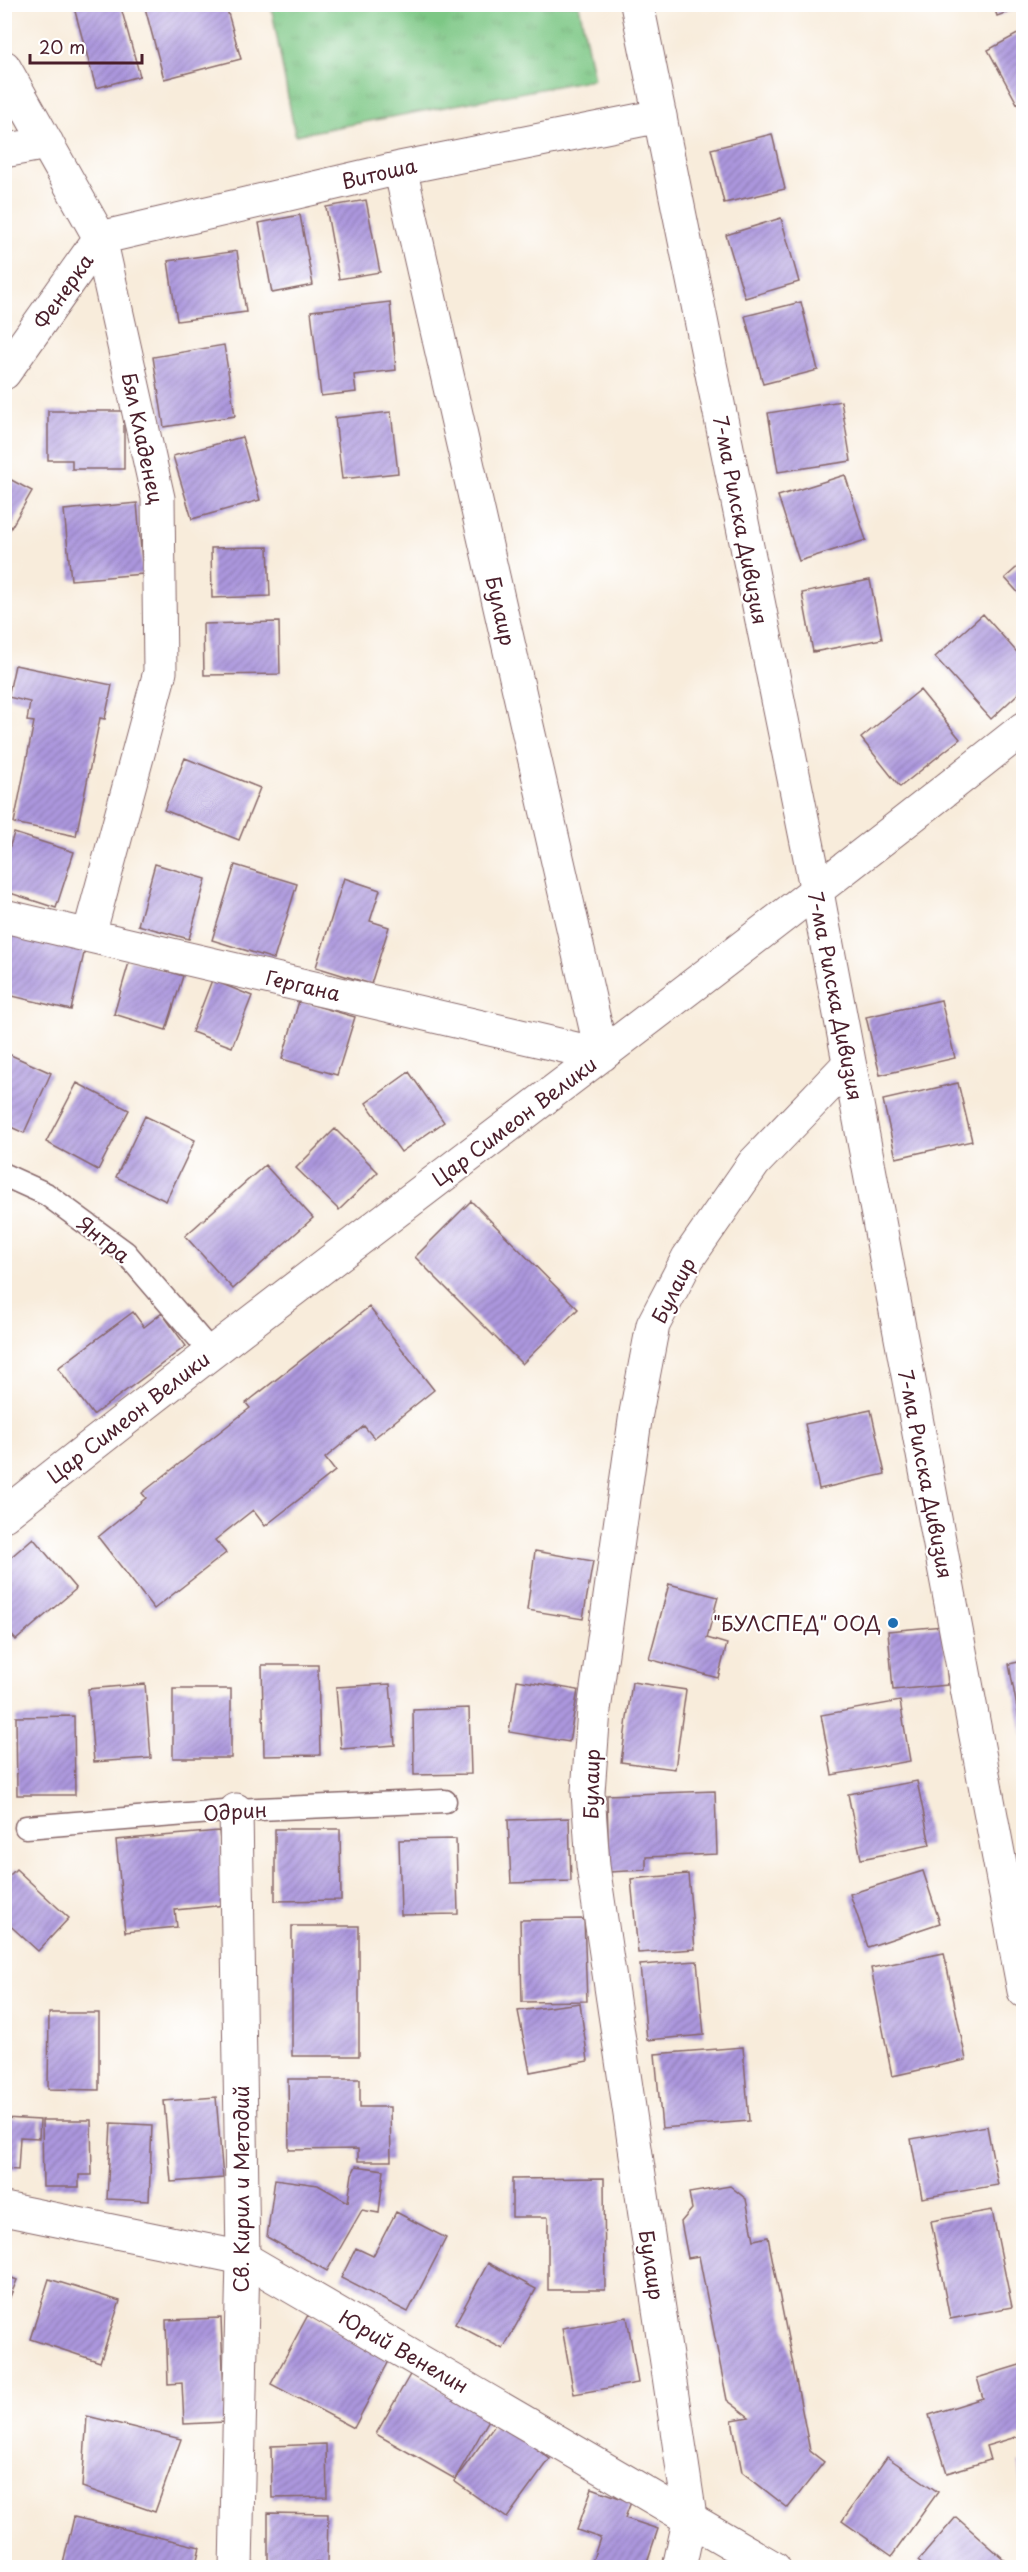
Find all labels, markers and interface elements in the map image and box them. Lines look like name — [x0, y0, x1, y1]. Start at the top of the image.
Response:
scale bar — [30, 27, 142, 65]
text: 20 m — [39, 33, 85, 60]
street label: Витоша — [339, 150, 420, 196]
street label: Фенерка — [26, 247, 100, 335]
street label: Бял Кладенец — [114, 369, 172, 507]
street label: 7-ма Рилска Дивизия — [706, 413, 776, 627]
street label: Булаир — [478, 573, 524, 649]
street label: 7-ма Рилска Дивизия — [801, 889, 871, 1103]
street label: Гергана — [263, 962, 344, 1008]
street label: Цар Симеон Велики — [425, 1049, 603, 1193]
street label: Янтра — [71, 1208, 137, 1270]
street label: Булаир — [644, 1252, 702, 1328]
street label: Цар Симеон Велики — [40, 1344, 216, 1490]
street label: 7-ма Рилска Дивизия — [891, 1367, 961, 1581]
place label: "БУЛСПЕД" ООД — [713, 1608, 881, 1638]
marker: "БУЛСПЕД" ООД — [886, 1616, 900, 1630]
street label: Булаир — [575, 1749, 607, 1819]
street label: Одрин — [202, 1794, 268, 1828]
street label: Св. Кирил и Методий — [226, 2086, 256, 2292]
street label: Булаир — [632, 2228, 672, 2302]
street label: Юрий Венелин — [334, 2302, 474, 2400]

